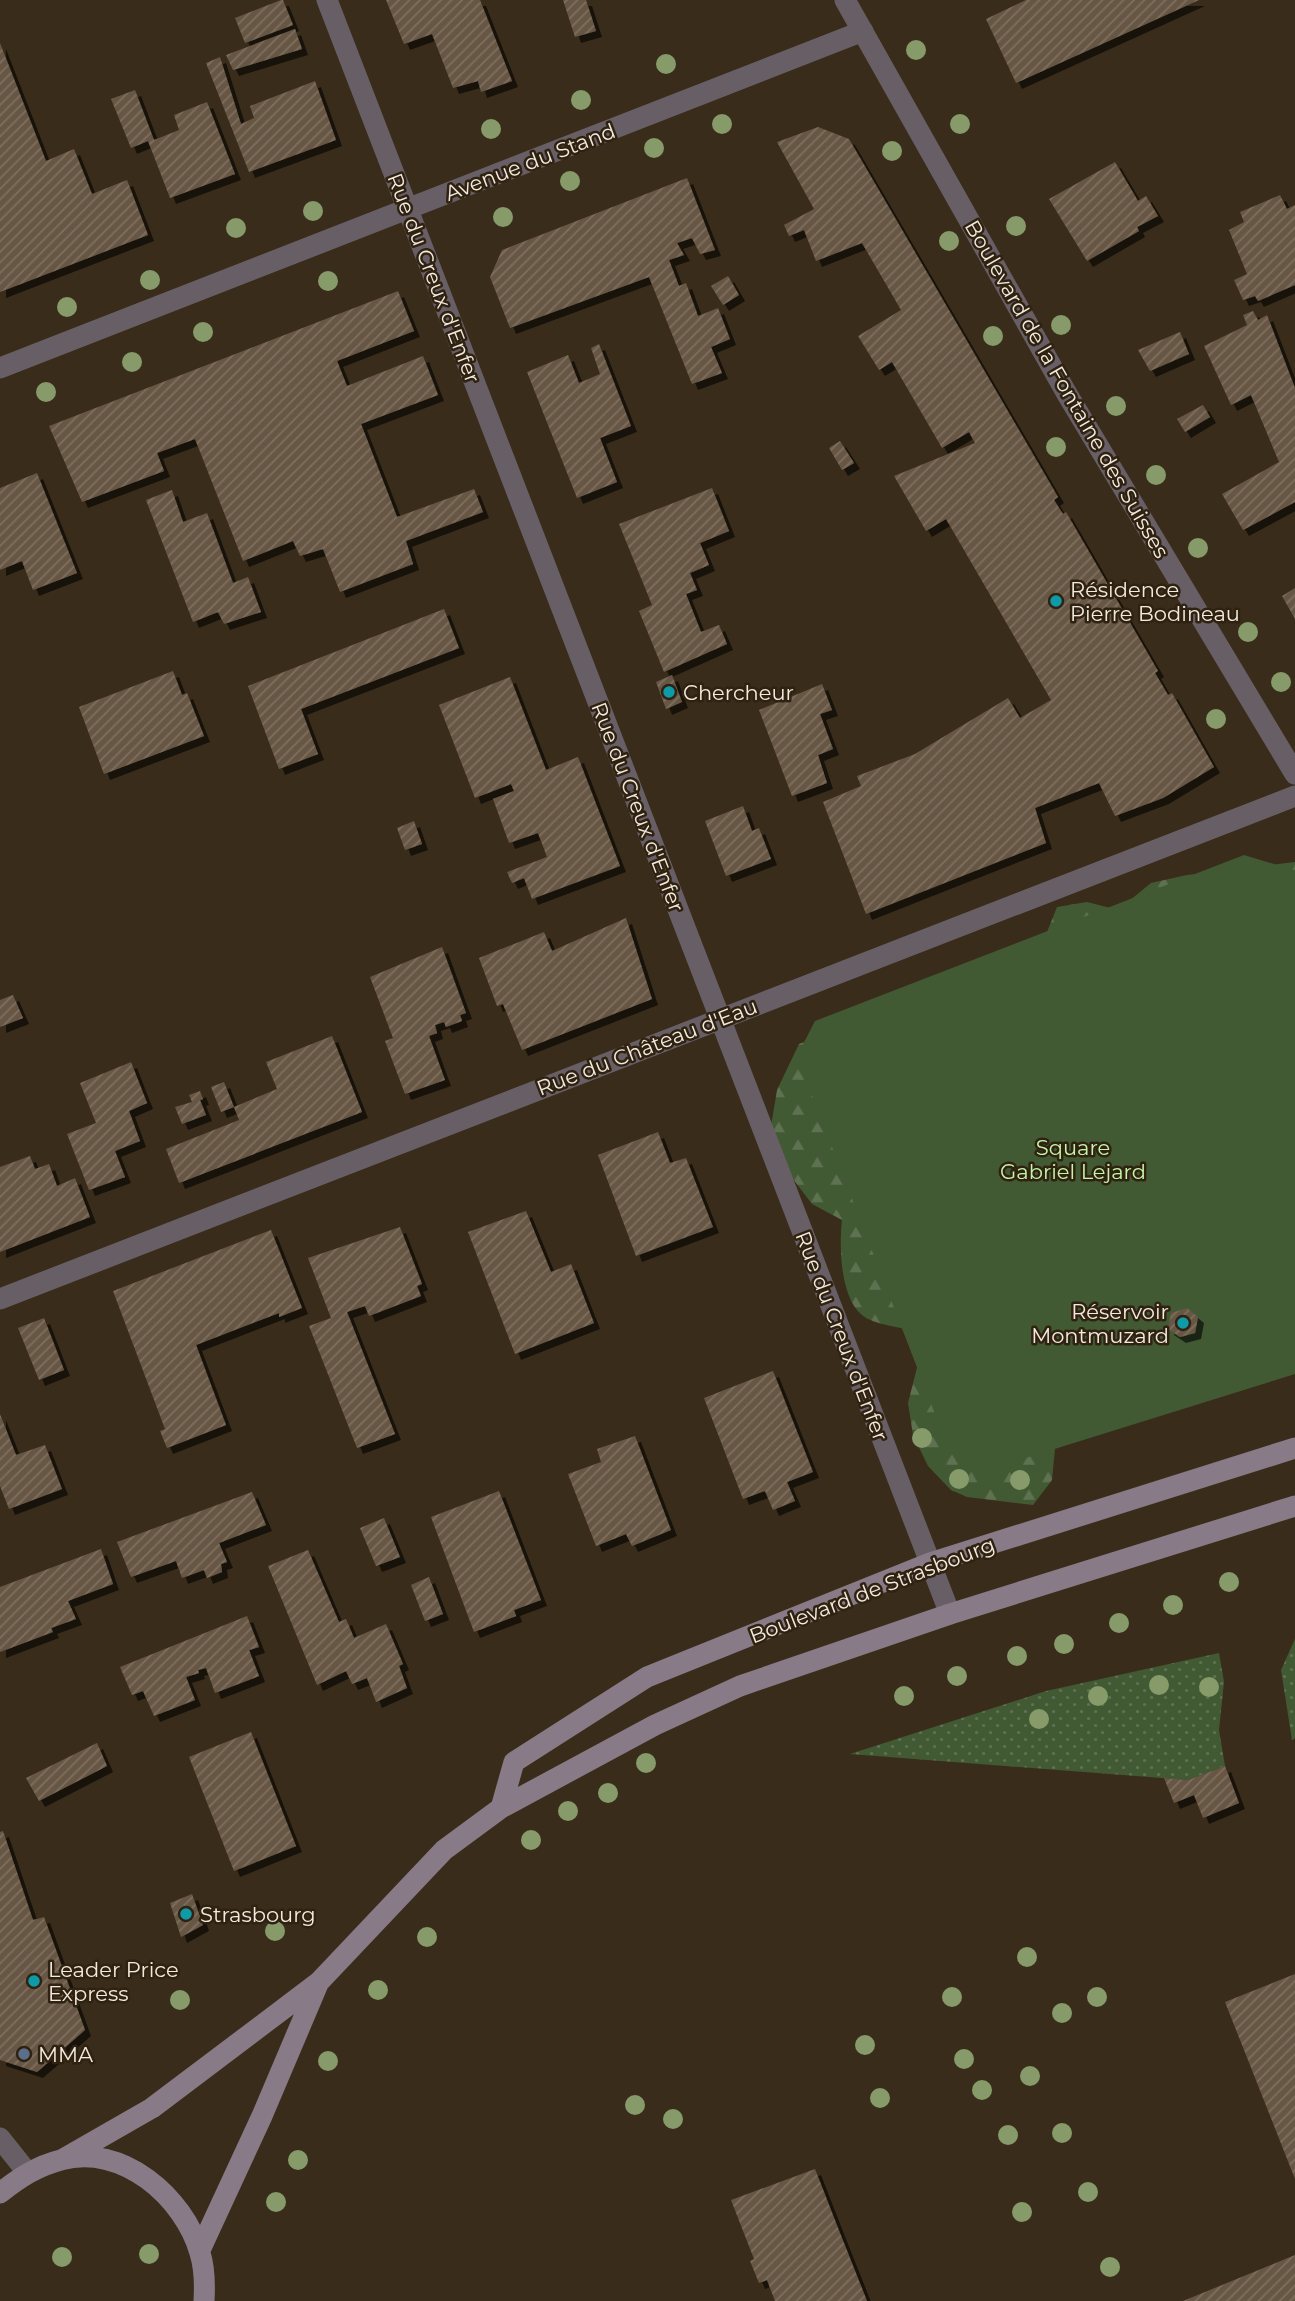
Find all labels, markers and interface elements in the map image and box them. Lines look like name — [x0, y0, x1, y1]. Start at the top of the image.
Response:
street label: Avenue du Stand — [441, 118, 619, 206]
street label: Rue du Creux d'Enfer — [382, 170, 486, 386]
street label: Boulevard de la Fontaine des Suisses — [960, 216, 1174, 562]
place label: Résidence Pierre Bodineau — [1070, 577, 1240, 626]
marker: Résidence Pierre Bodineau — [1048, 593, 1064, 609]
place label: Chercheur — [683, 680, 794, 705]
marker: Chercheur — [661, 684, 677, 700]
street label: Rue du Creux d'Enfer — [586, 699, 690, 915]
street label: Rue du Château d'Eau — [533, 993, 761, 1101]
park label: Square Gabriel Lejard — [1000, 1135, 1146, 1184]
street label: Rue du Creux d'Enfer — [790, 1228, 894, 1444]
place label: Réservoir Montmuzard — [1031, 1299, 1169, 1348]
marker: Réservoir Montmuzard — [1175, 1315, 1191, 1331]
street label: Boulevard de Strasbourg — [746, 1532, 998, 1648]
place label: Strasbourg — [200, 1902, 316, 1927]
marker: Strasbourg — [178, 1906, 194, 1922]
place label: Leader Price Express — [48, 1957, 179, 2006]
marker: Leader Price Express — [26, 1973, 42, 1989]
place label: MMA — [38, 2042, 94, 2067]
marker: MMA — [16, 2046, 32, 2062]

